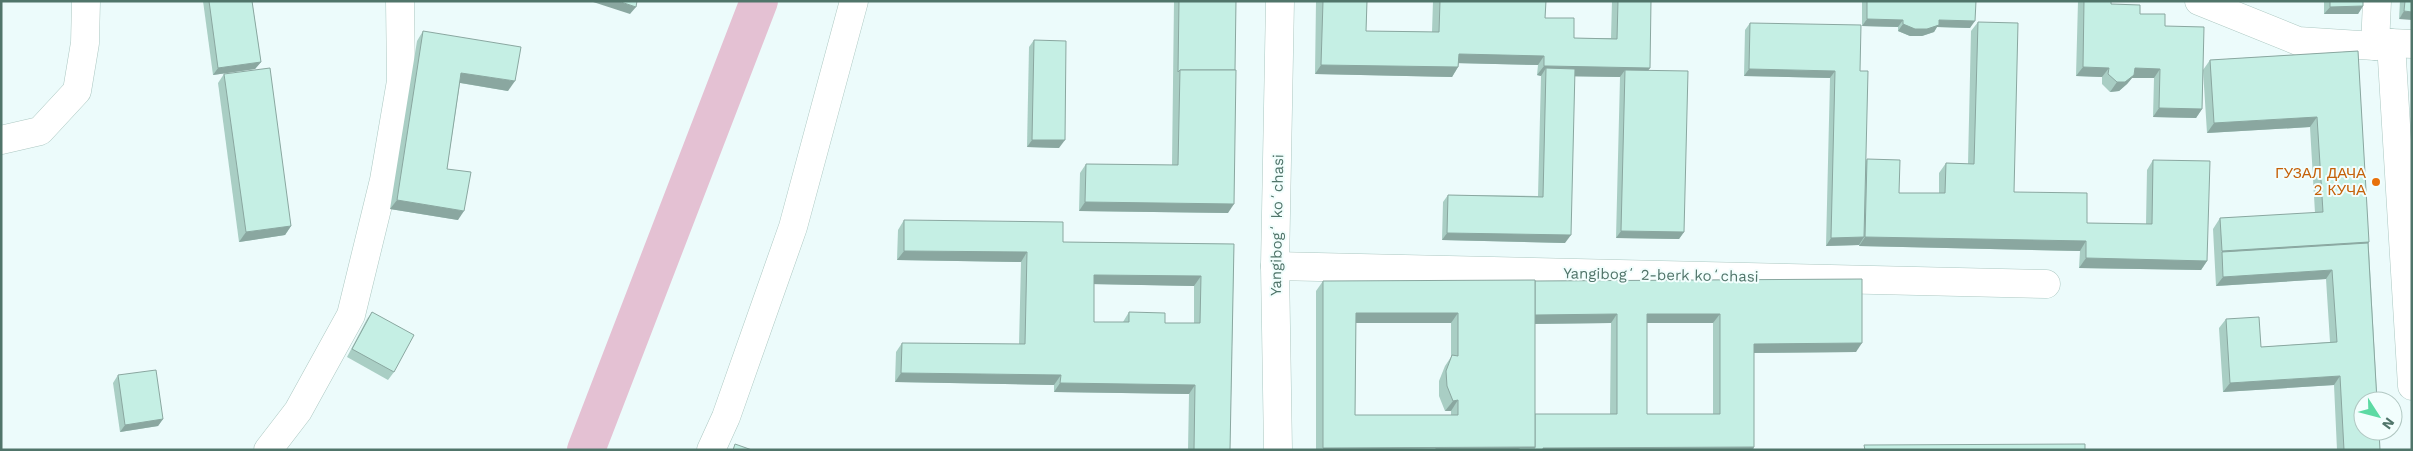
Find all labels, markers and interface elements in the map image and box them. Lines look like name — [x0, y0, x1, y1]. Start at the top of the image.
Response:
street label: Yangibogʻ koʻchasi — [1267, 154, 1287, 296]
place label: ГУЗАЛ ДАЧА 2 КУЧА — [2275, 164, 2366, 199]
marker: ГУЗАЛ ДАЧА 2 КУЧА — [2370, 176, 2382, 188]
street label: Yangibogʻ 2-berk koʻchasi — [1563, 264, 1759, 286]
north arrow — [2353, 391, 2403, 441]
text: N — [2379, 415, 2398, 433]

